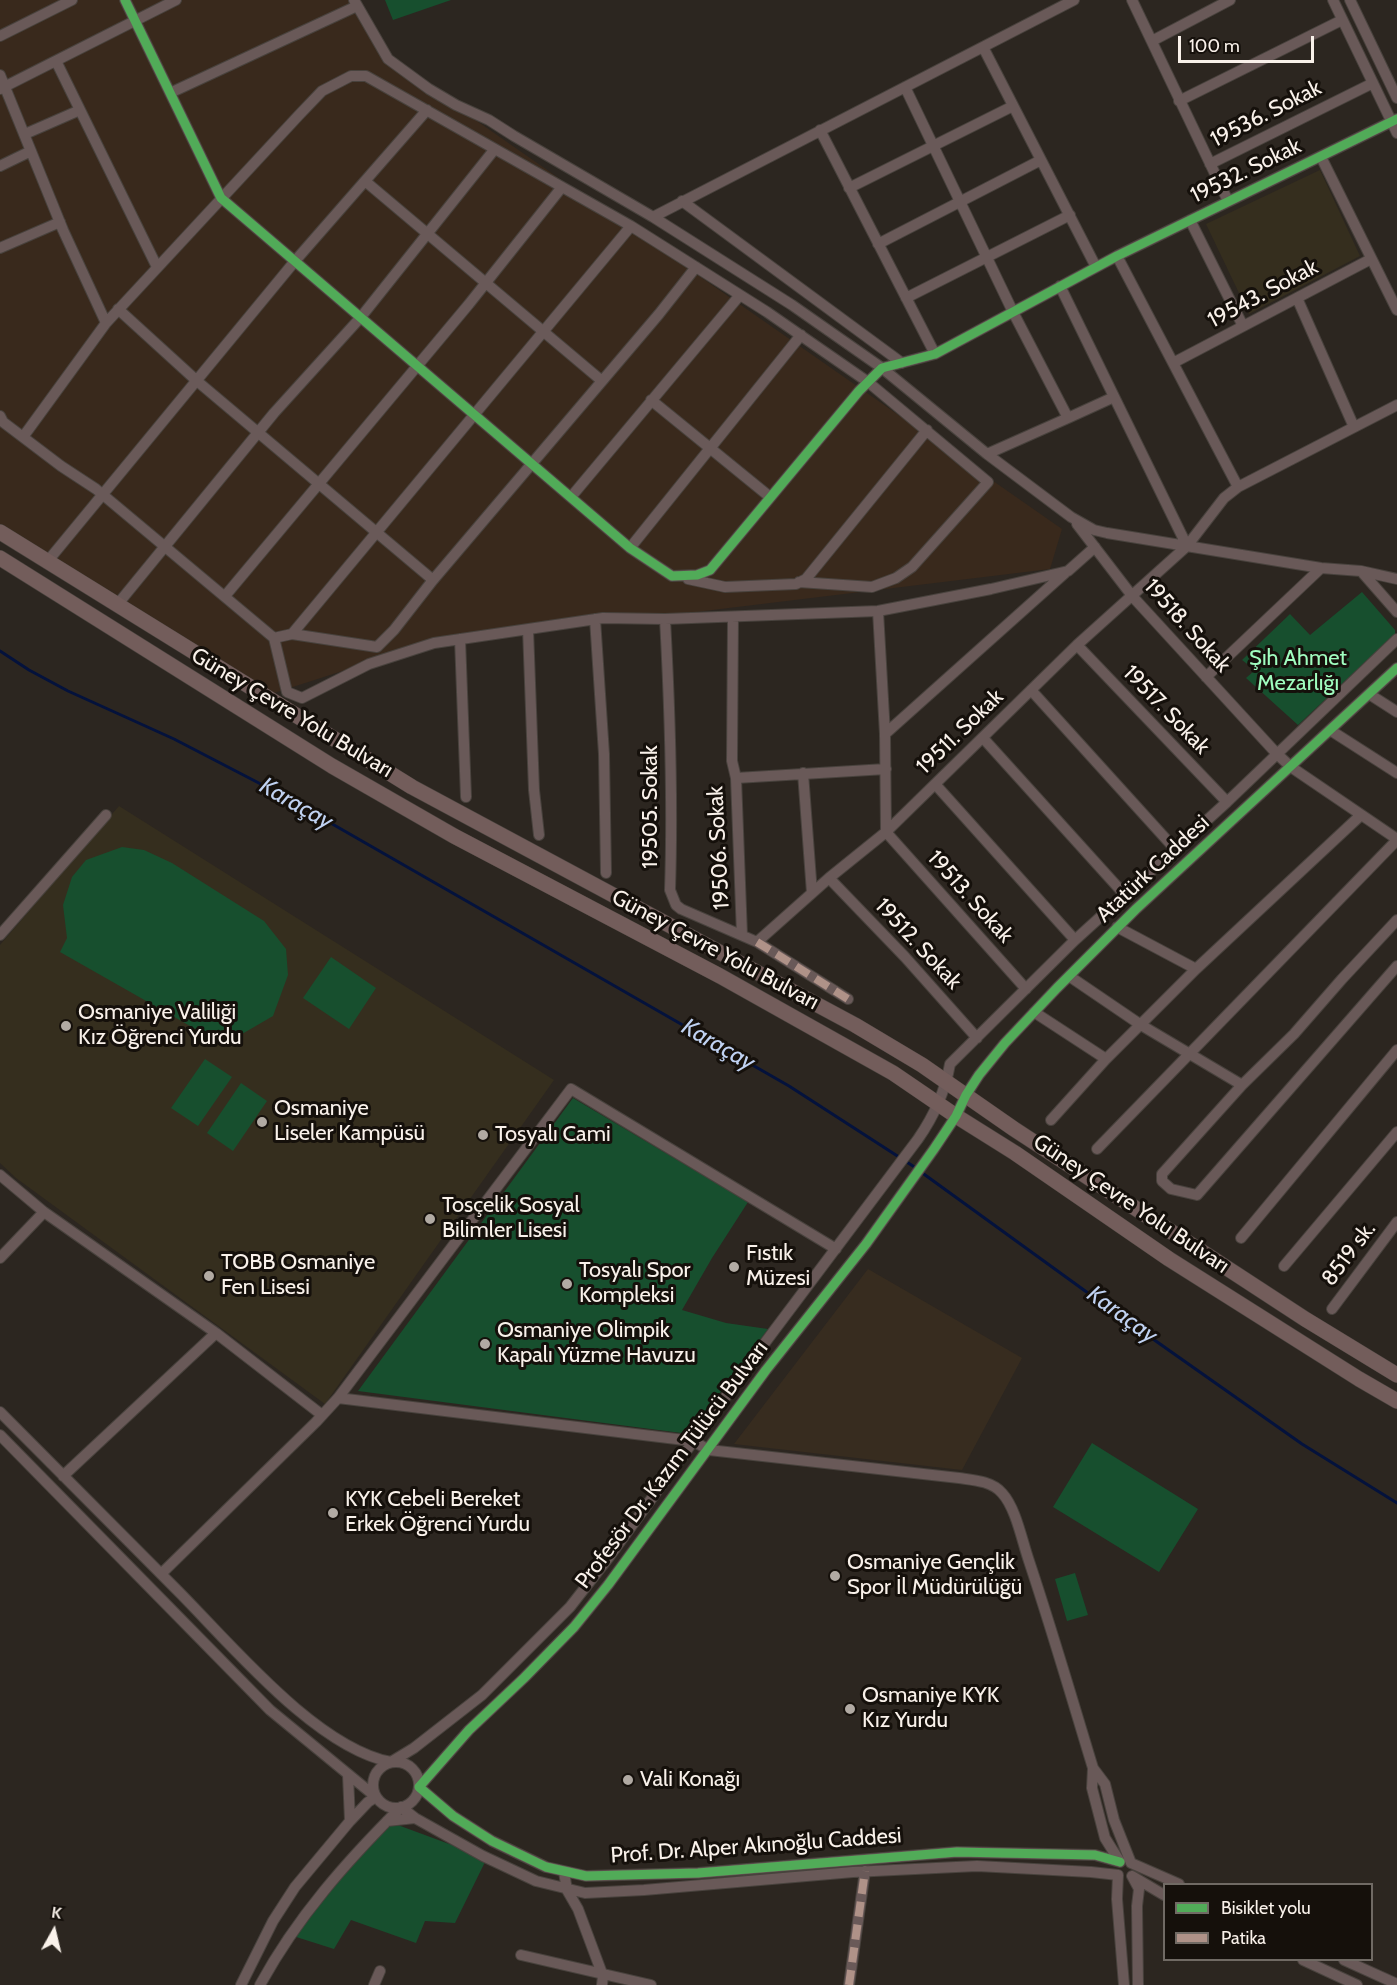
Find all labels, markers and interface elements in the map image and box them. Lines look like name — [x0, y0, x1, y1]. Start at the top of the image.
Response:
scale bar — [1181, 24, 1318, 62]
text: 100 m — [1189, 35, 1240, 57]
street label: 19536. Sokak — [1206, 75, 1326, 153]
street label: 19532. Sokak — [1186, 133, 1306, 209]
street label: 19543. Sokak — [1203, 254, 1323, 334]
street label: 19518. Sokak — [1138, 574, 1236, 678]
street label: Güney Çevre Yolu Bulvarı — [186, 642, 398, 784]
park label: Şıh Ahmet Mezarlığı — [1249, 646, 1347, 698]
street label: 19517. Sokak — [1117, 660, 1215, 760]
street label: 19511. Sokak — [911, 684, 1009, 780]
street label: 19505. Sokak — [638, 745, 664, 869]
water label: Karaçay — [254, 772, 338, 836]
street label: 19506. Sokak — [703, 785, 735, 911]
street label: Atatürk Caddesi — [1091, 810, 1215, 928]
street label: 19513. Sokak — [922, 845, 1018, 949]
street label: Güney Çevre Yolu Bulvarı — [607, 884, 823, 1016]
street label: 19512. Sokak — [869, 893, 967, 995]
place label: Osmaniye Valiliği Kız Öğrenci Yurdu — [78, 1000, 242, 1052]
water label: Karaçay — [676, 1013, 760, 1077]
marker: Osmaniye Valiliği Kız Öğrenci Yurdu — [59, 1019, 73, 1033]
place label: Osmaniye Liseler Kampüsü — [274, 1096, 425, 1148]
marker: Osmaniye Liseler Kampüsü — [255, 1115, 269, 1129]
place label: Tosyalı Cami — [495, 1122, 611, 1148]
marker: Tosyalı Cami — [476, 1128, 490, 1142]
street label: Güney Çevre Yolu Bulvarı — [1028, 1129, 1234, 1279]
place label: Tosçelik Sosyal Bilimler Lisesi — [442, 1193, 580, 1244]
marker: Tosçelik Sosyal Bilimler Lisesi — [423, 1212, 437, 1226]
street label: 8519 sk. — [1316, 1217, 1382, 1291]
place label: Fıstık Müzesi — [746, 1241, 810, 1292]
place label: TOBB Osmaniye Fen Lisesi — [221, 1250, 375, 1302]
place label: Tosyalı Spor Kompleksi — [579, 1258, 691, 1310]
marker: Fıstık Müzesi — [727, 1260, 741, 1274]
marker: TOBB Osmaniye Fen Lisesi — [202, 1269, 216, 1283]
marker: Tosyalı Spor Kompleksi — [560, 1277, 574, 1291]
water label: Karaçay — [1081, 1280, 1163, 1350]
place label: Osmaniye Olimpik Kapalı Yüzme Havuzu — [497, 1318, 696, 1370]
street label: Profesör Dr. Kazım Tülücü Bulvarı — [570, 1336, 774, 1594]
marker: Osmaniye Olimpik Kapalı Yüzme Havuzu — [478, 1337, 492, 1351]
place label: KYK Cebeli Bereket Erkek Öğrenci Yurdu — [345, 1487, 530, 1538]
marker: KYK Cebeli Bereket Erkek Öğrenci Yurdu — [326, 1506, 340, 1520]
place label: Osmaniye Gençlik Spor İl Müdürülüğü — [847, 1550, 1022, 1602]
marker: Osmaniye Gençlik Spor İl Müdürülüğü — [828, 1569, 842, 1583]
place label: Osmaniye KYK Kız Yurdu — [862, 1683, 999, 1735]
marker: Osmaniye KYK Kız Yurdu — [843, 1702, 857, 1716]
place label: Vali Konağı — [640, 1767, 740, 1793]
marker: Vali Konağı — [621, 1773, 635, 1787]
street label: Prof. Dr. Alper Akınoğlu Caddesi — [610, 1823, 902, 1869]
legend — [1163, 1883, 1373, 1961]
text: Bisiklet yolu — [1221, 1897, 1311, 1919]
north arrow — [24, 1901, 84, 1961]
text: K — [50, 1903, 63, 1923]
text: Patika — [1221, 1927, 1266, 1949]

